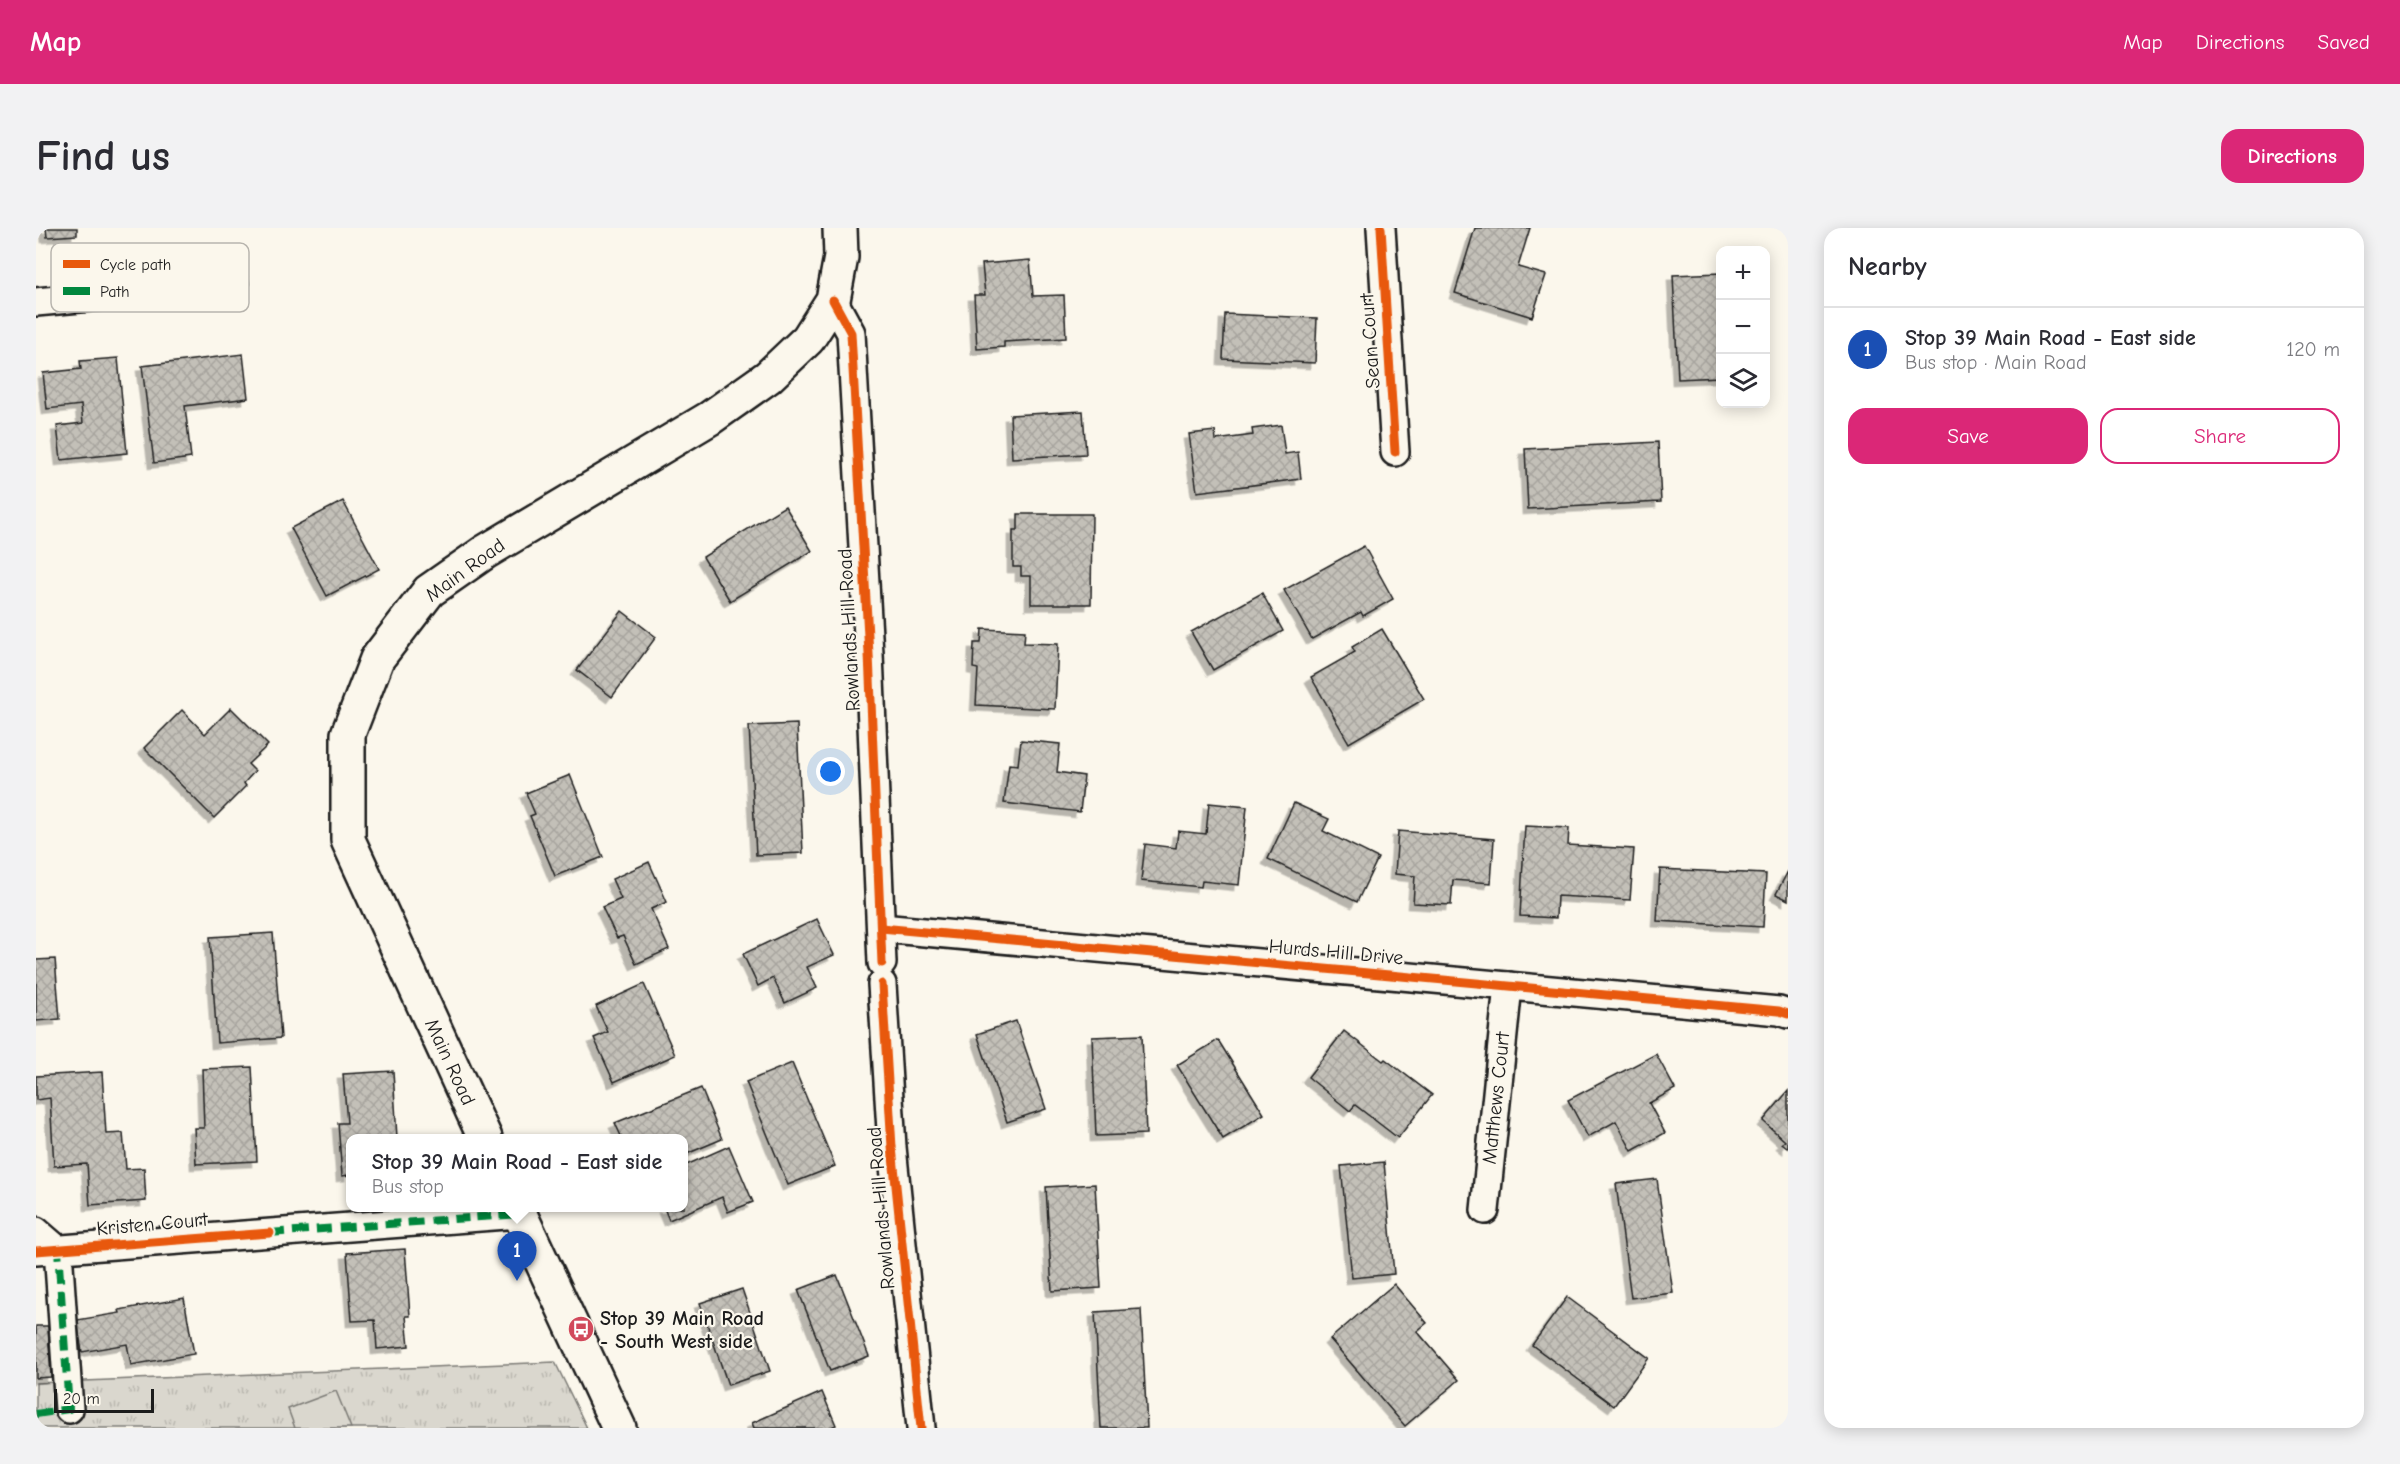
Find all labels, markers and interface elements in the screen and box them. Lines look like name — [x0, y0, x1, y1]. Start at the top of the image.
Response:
text: Map — [30, 26, 81, 58]
text: Map — [2123, 30, 2163, 54]
text: Directions — [2196, 30, 2285, 54]
text: Saved — [2318, 30, 2370, 54]
button: Directions — [2221, 129, 2364, 183]
text: Find us — [36, 132, 170, 181]
legend — [51, 243, 249, 312]
map controls — [1716, 246, 1770, 408]
button: + — [1716, 246, 1770, 300]
text: Nearby — [1848, 252, 1927, 282]
text: Cycle path — [100, 256, 171, 274]
text: Path — [100, 283, 130, 301]
street label: Sean Court — [1355, 291, 1385, 390]
button: − — [1716, 300, 1770, 354]
text: Stop 39 Main Road - East side — [1905, 325, 2196, 351]
text: 1 — [1864, 338, 1871, 361]
text: 120 m — [2286, 338, 2340, 361]
text: Bus stop · Main Road — [1905, 351, 2087, 374]
button: layers — [1716, 354, 1770, 408]
button: Save — [1848, 408, 2088, 464]
button: Share — [2100, 408, 2340, 464]
street label: Main Road — [421, 533, 509, 607]
street label: Rowlands Hill Road — [833, 548, 865, 712]
your location — [816, 757, 845, 786]
street label: Hurds Hill Drive — [1268, 935, 1404, 969]
street label: Main Road — [420, 1015, 480, 1109]
street label: Matthews Court — [1478, 1029, 1515, 1165]
street label: Rowlands Hill Road — [862, 1126, 900, 1290]
popup — [346, 1134, 688, 1212]
text: Stop 39 Main Road - East side — [372, 1149, 662, 1175]
text: Bus stop — [372, 1175, 444, 1198]
street label: Kristen Court — [95, 1208, 210, 1240]
pin: 1 — [498, 1232, 536, 1281]
place label: Stop 39 Main Road - South West side — [600, 1307, 764, 1353]
bus stop icon: Stop 39 Main Road - South West side — [566, 1314, 596, 1344]
scale bar — [54, 1386, 154, 1414]
text: 20 m — [63, 1390, 100, 1408]

